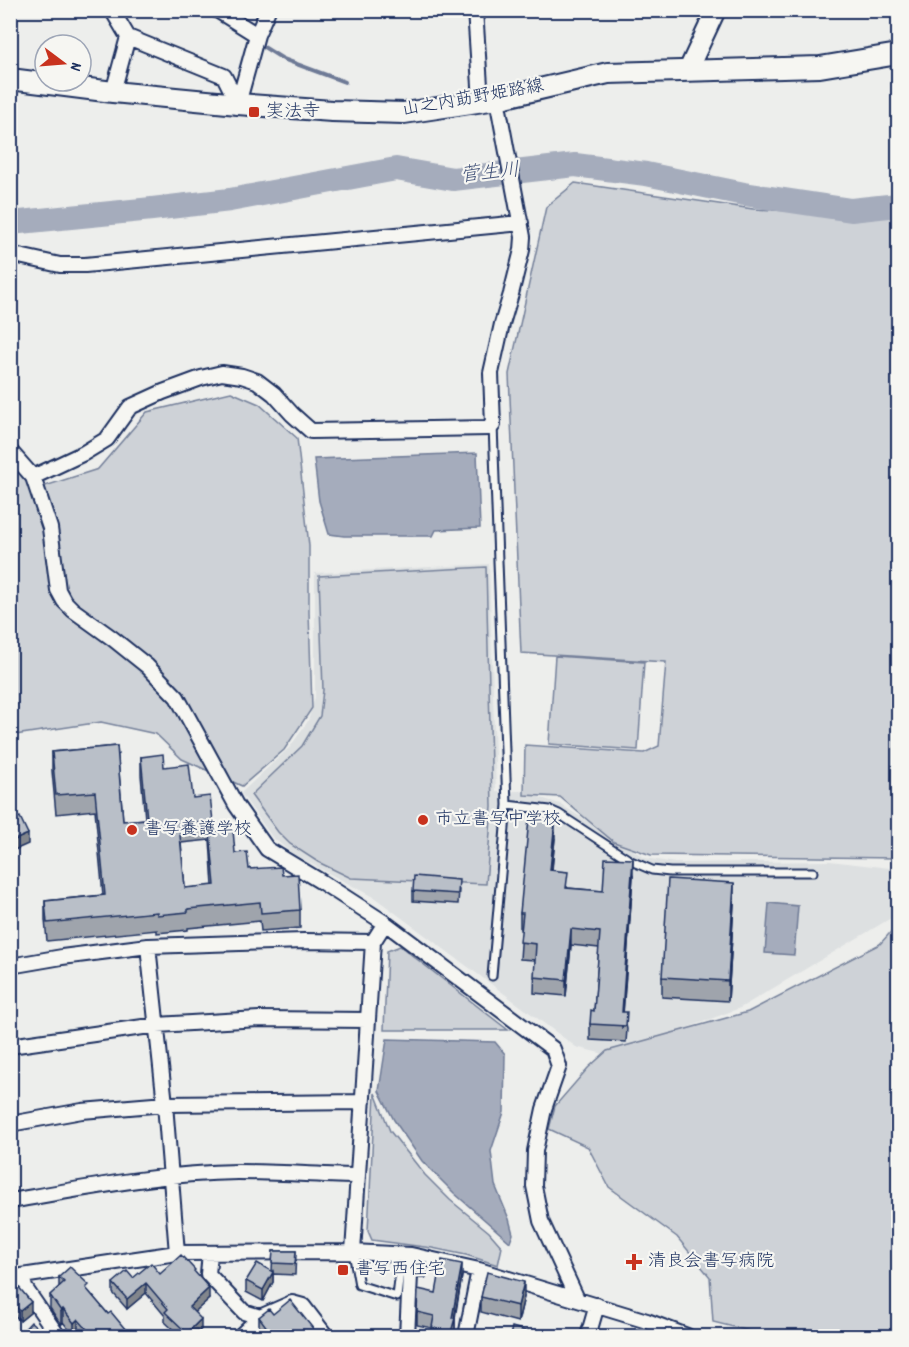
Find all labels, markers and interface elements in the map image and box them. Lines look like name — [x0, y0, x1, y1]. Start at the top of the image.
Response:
north arrow — [33, 33, 93, 93]
text: N — [63, 59, 87, 74]
street label: 山之内莇野姫路線 — [400, 74, 546, 124]
place label: 実法寺 — [266, 100, 320, 125]
marker: 実法寺 — [247, 105, 261, 119]
water label: 菅生川 — [459, 157, 521, 191]
place label: 市立書写中学校 — [435, 808, 561, 833]
marker: 市立書写中学校 — [416, 813, 430, 827]
place label: 書写養護学校 — [144, 818, 252, 843]
marker: 書写養護学校 — [125, 823, 139, 837]
place label: 清良会書写病院 — [648, 1250, 774, 1275]
marker: 清良会書写病院 — [625, 1253, 643, 1271]
place label: 書写西住宅 — [355, 1258, 445, 1283]
marker: 書写西住宅 — [336, 1263, 350, 1277]

